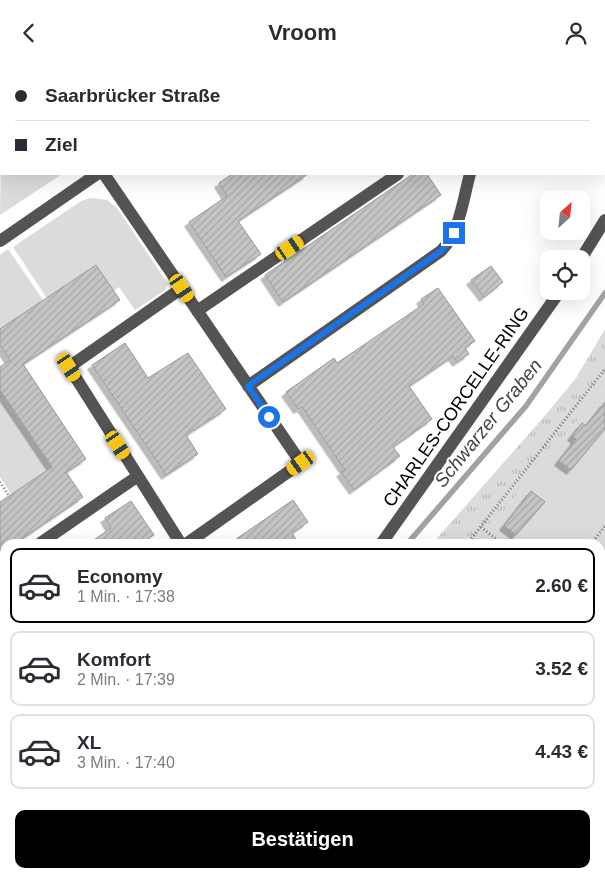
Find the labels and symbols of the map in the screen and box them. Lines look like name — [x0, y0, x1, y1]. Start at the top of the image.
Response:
north arrow — [540, 190, 590, 240]
route end — [443, 222, 465, 244]
car — [273, 233, 306, 263]
car — [167, 271, 196, 305]
street label: CHARLES-CORCELLE-RING — [379, 303, 533, 511]
car — [54, 350, 83, 384]
water label: Schwarzer Graben — [430, 355, 546, 491]
route start — [258, 406, 280, 428]
car — [103, 428, 132, 462]
car — [284, 448, 317, 478]

